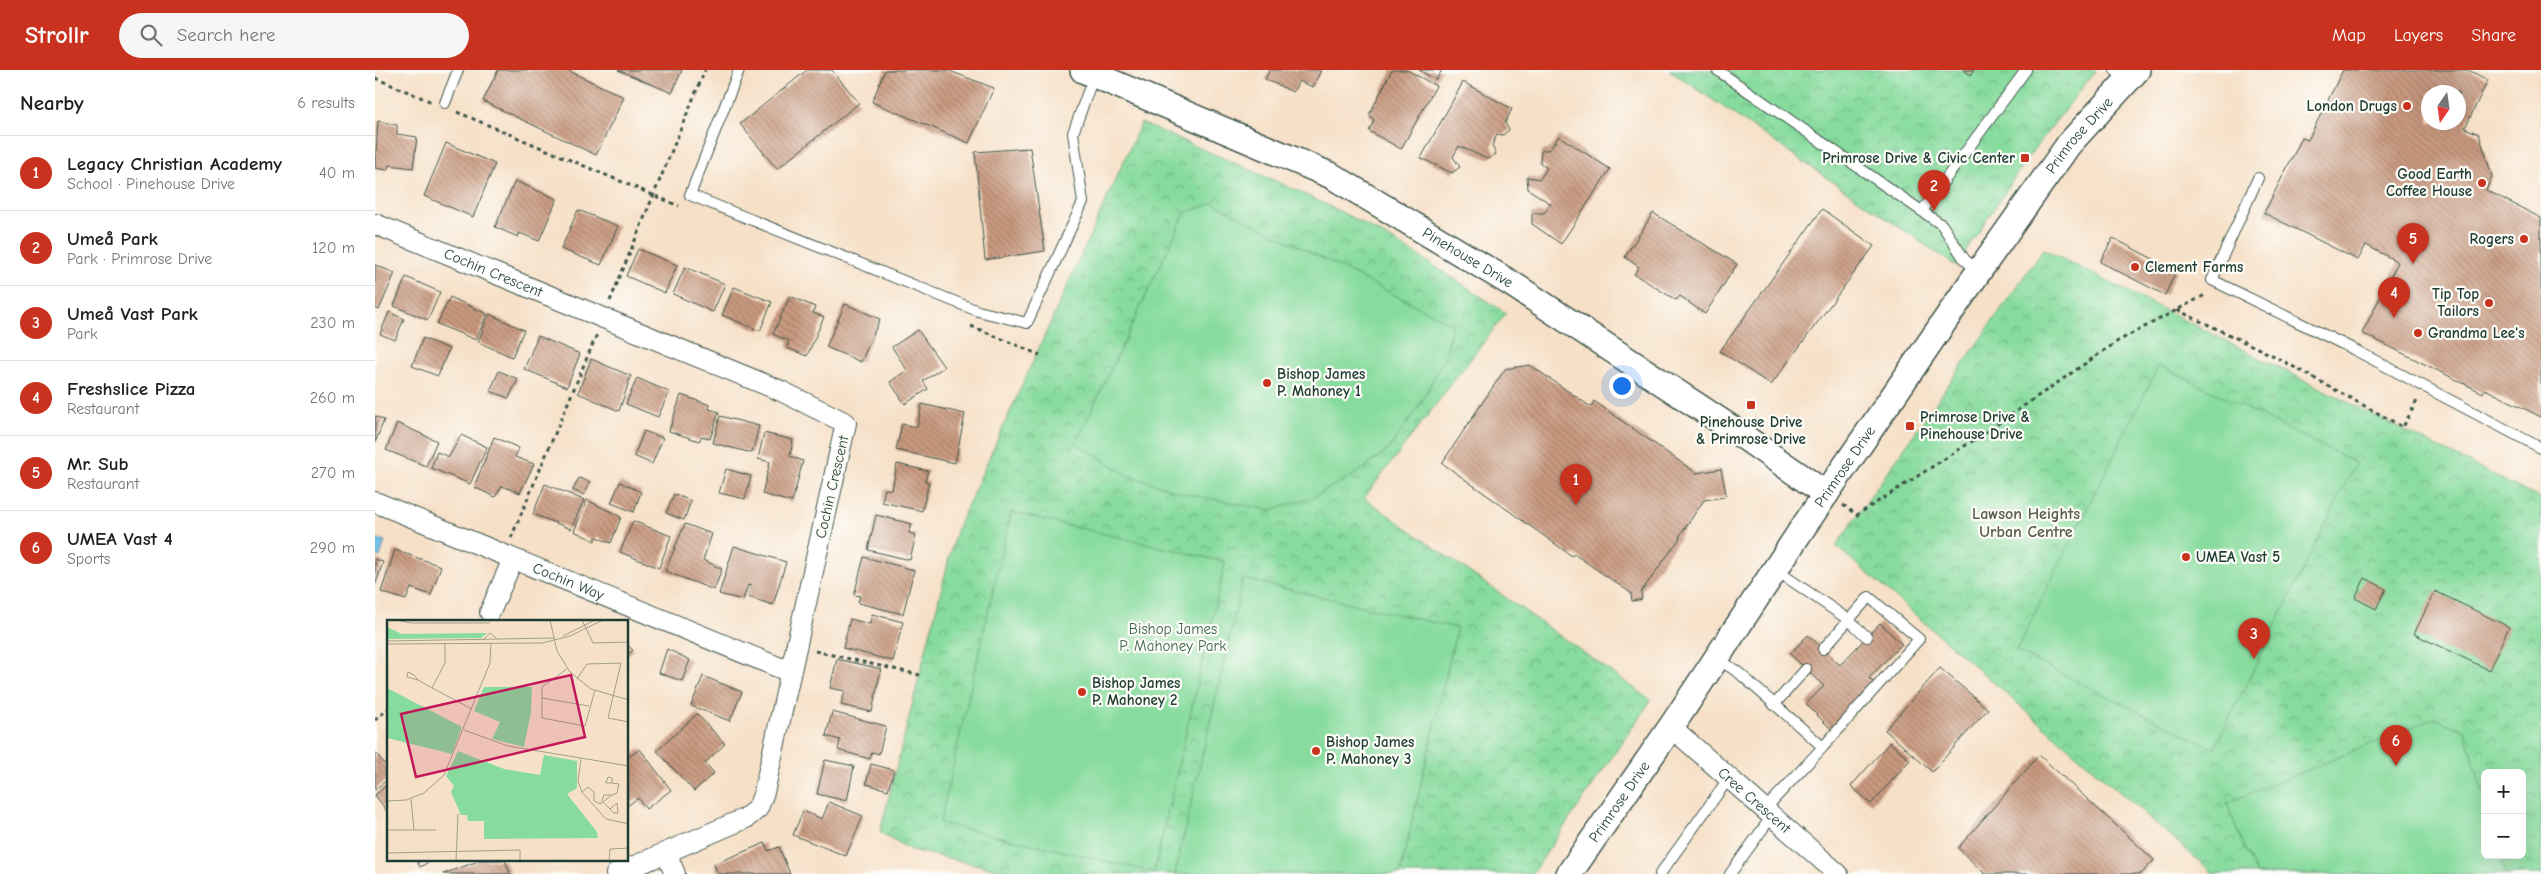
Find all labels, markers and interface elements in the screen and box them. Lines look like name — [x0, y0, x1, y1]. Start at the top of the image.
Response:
search box — [119, 13, 469, 58]
text: Strollr — [25, 21, 89, 49]
icon: search — [137, 21, 165, 49]
text: Search here — [177, 24, 276, 46]
text: Map — [2332, 25, 2366, 46]
text: Layers — [2394, 25, 2443, 46]
text: Share — [2471, 25, 2516, 46]
north arrow — [2421, 85, 2466, 130]
text: Nearby — [20, 91, 84, 115]
street label: Primrose Drive — [2042, 93, 2117, 177]
text: 6 results — [297, 94, 355, 112]
place label: London Drugs — [2307, 97, 2397, 115]
marker: London Drugs — [2401, 100, 2413, 112]
place label: Primrose Drive & Civic Center — [1822, 149, 2015, 167]
marker: Primrose Drive & Civic Center — [2019, 152, 2031, 164]
text: Legacy Christian Academy — [67, 153, 282, 175]
text: 1 — [33, 164, 39, 182]
text: 40 m — [319, 164, 355, 182]
place label: Good Earth Coffee House — [2386, 165, 2472, 200]
pin: 2 — [1918, 170, 1950, 211]
text: School · Pinehouse Drive — [67, 175, 235, 193]
marker: Good Earth Coffee House — [2476, 177, 2488, 189]
street label: Pinehouse Drive — [1419, 223, 1517, 292]
pin: 5 — [2397, 223, 2429, 264]
text: Umeå Park — [67, 228, 158, 250]
place label: Rogers — [2469, 230, 2514, 248]
marker: Rogers — [2518, 233, 2530, 245]
text: 2 — [32, 239, 40, 257]
text: 120 m — [312, 239, 355, 257]
street label: Cochin Crescent — [441, 244, 546, 301]
text: Park · Primrose Drive — [67, 250, 212, 268]
place label: Clement Farms — [2145, 258, 2243, 276]
marker: Clement Farms — [2129, 261, 2141, 273]
pin: 4 — [2378, 277, 2410, 318]
place label: Tip Top Tailors — [2432, 285, 2479, 320]
marker: Tip Top Tailors — [2483, 297, 2495, 309]
text: Umeå Vast Park — [67, 303, 198, 325]
text: 3 — [32, 314, 40, 332]
text: 230 m — [310, 314, 355, 332]
place label: Grandma Lee's — [2428, 324, 2525, 342]
text: Park — [67, 325, 98, 343]
marker: Grandma Lee's — [2412, 327, 2424, 339]
place label: Bishop James P. Mahoney 1 — [1277, 365, 1365, 400]
your location — [1609, 373, 1635, 399]
marker: Bishop James P. Mahoney 1 — [1261, 377, 1273, 389]
text: Freshslice Pizza — [67, 378, 196, 400]
text: 4 — [32, 389, 40, 407]
text: 260 m — [310, 389, 355, 407]
marker: Pinehouse Drive & Primrose Drive — [1745, 399, 1757, 411]
text: Restaurant — [67, 400, 139, 418]
place label: Primrose Drive & Pinehouse Drive — [1920, 408, 2030, 443]
place label: Pinehouse Drive & Primrose Drive — [1696, 413, 1806, 448]
marker: Primrose Drive & Pinehouse Drive — [1904, 420, 1916, 432]
street label: Primrose Drive — [1811, 422, 1879, 511]
street label: Cochin Crescent — [811, 433, 853, 540]
text: Mr. Sub — [67, 453, 128, 475]
text: 5 — [32, 464, 40, 482]
text: 270 m — [311, 464, 355, 482]
pin: 1 — [1560, 464, 1592, 505]
text: Restaurant — [67, 475, 139, 493]
district label: Lawson Heights Urban Centre — [1972, 505, 2080, 541]
text: UMEA Vast 4 — [67, 528, 173, 550]
text: 6 — [32, 539, 40, 557]
text: 290 m — [310, 539, 355, 557]
place label: UMEA Vast 5 — [2196, 548, 2280, 566]
text: Sports — [67, 550, 110, 568]
marker: UMEA Vast 5 — [2180, 551, 2192, 563]
street label: Cochin Way — [530, 559, 607, 604]
pin: 3 — [2238, 618, 2270, 659]
inset map — [387, 620, 629, 862]
park label: Bishop James P. Mahoney Park — [1119, 620, 1227, 655]
place label: Bishop James P. Mahoney 2 — [1092, 674, 1180, 709]
marker: Bishop James P. Mahoney 2 — [1076, 686, 1088, 698]
pin: 6 — [2380, 725, 2412, 766]
place label: Bishop James P. Mahoney 3 — [1326, 733, 1414, 768]
marker: Bishop James P. Mahoney 3 — [1310, 745, 1322, 757]
street label: Primrose Drive — [1585, 757, 1654, 846]
street label: Cree Crescent — [1714, 764, 1795, 838]
map controls — [2481, 769, 2526, 859]
button: + — [2481, 769, 2526, 814]
button: − — [2481, 814, 2526, 859]

